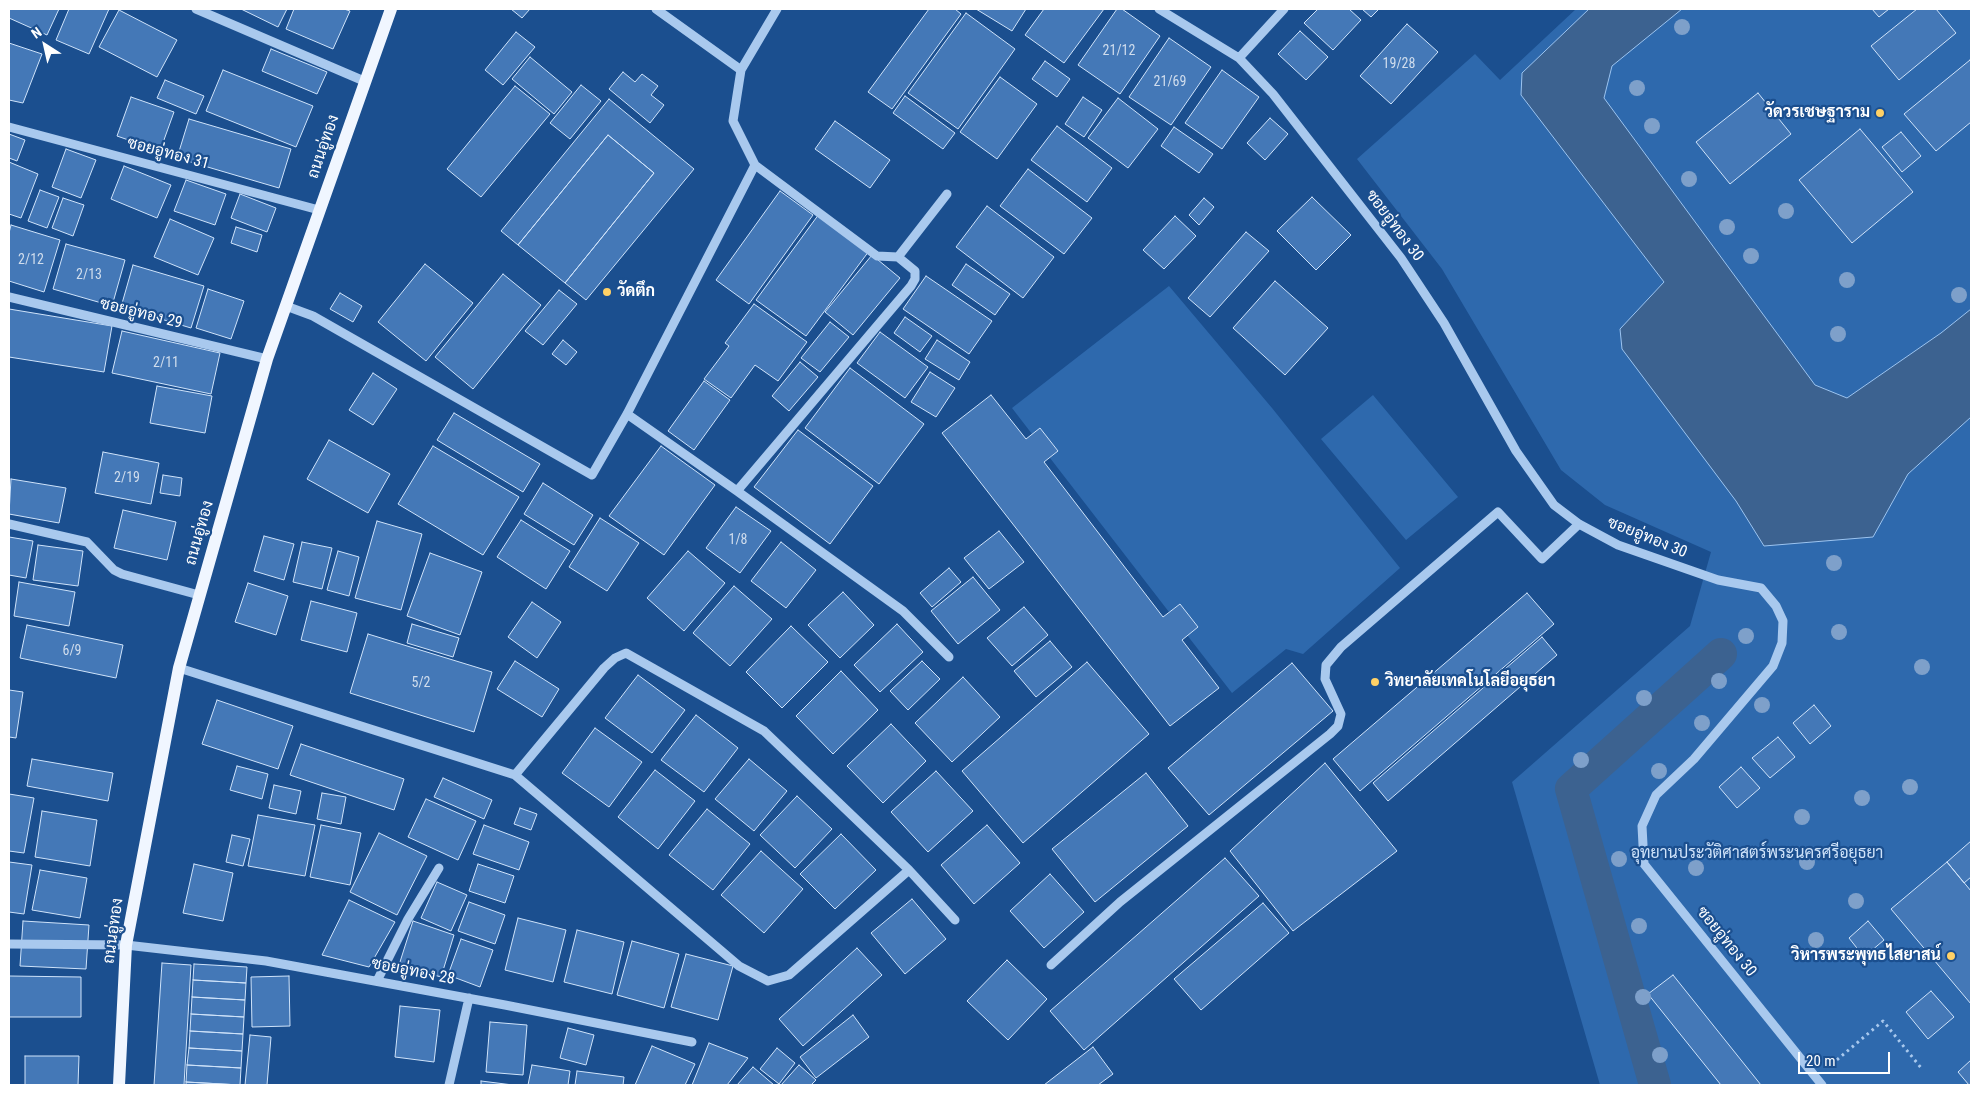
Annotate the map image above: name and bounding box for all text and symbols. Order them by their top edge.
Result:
north arrow [20,20,70,70]
text: N [28,24,44,42]
house number: 21/12 [1103,43,1135,59]
house number: 19/28 [1383,56,1415,72]
house number: 21/69 [1154,74,1186,90]
place label: วัดวรเชษฐาราม [1764,103,1870,123]
marker: วัดวรเชษฐาราม [1874,107,1886,119]
street label: ถนนอู่ทอง [304,113,344,181]
street label: ซอยอู่ทอง 31 [125,134,211,174]
street label: ซอยอู่ทอง 30 [1361,187,1427,265]
house number: 2/12 [18,252,44,268]
house number: 2/13 [76,267,102,283]
place label: วัดตึก [617,282,655,302]
marker: วัดตึก [601,286,613,298]
street label: ซอยอู่ทอง 29 [98,294,184,334]
house number: 2/11 [153,355,179,371]
house number: 2/19 [114,470,140,486]
street label: ถนนอู่ทอง [182,499,218,567]
street label: ซอยอู่ทอง 30 [1604,513,1690,563]
house number: 1/8 [728,532,748,548]
house number: 6/9 [62,643,82,659]
place label: วิทยาลัยเทคโนโลยีอยุธยา [1385,672,1555,692]
house number: 5/2 [411,675,431,691]
marker: วิทยาลัยเทคโนโลยีอยุธยา [1369,676,1381,688]
park label: อุทยานประวัติศาสตร์พระนครศรีอยุธยา [1631,844,1883,864]
street label: ถนนอู่ทอง [100,897,128,965]
street label: ซอยอู่ทอง 30 [1692,903,1760,981]
place label: วิหารพระพุทธไสยาสน์ [1791,946,1941,966]
marker: วิหารพระพุทธไสยาสน์ [1945,950,1957,962]
street label: ซอยอู่ทอง 28 [370,955,456,989]
scale bar [1800,1042,1892,1074]
text: 20 m [1806,1052,1836,1070]

